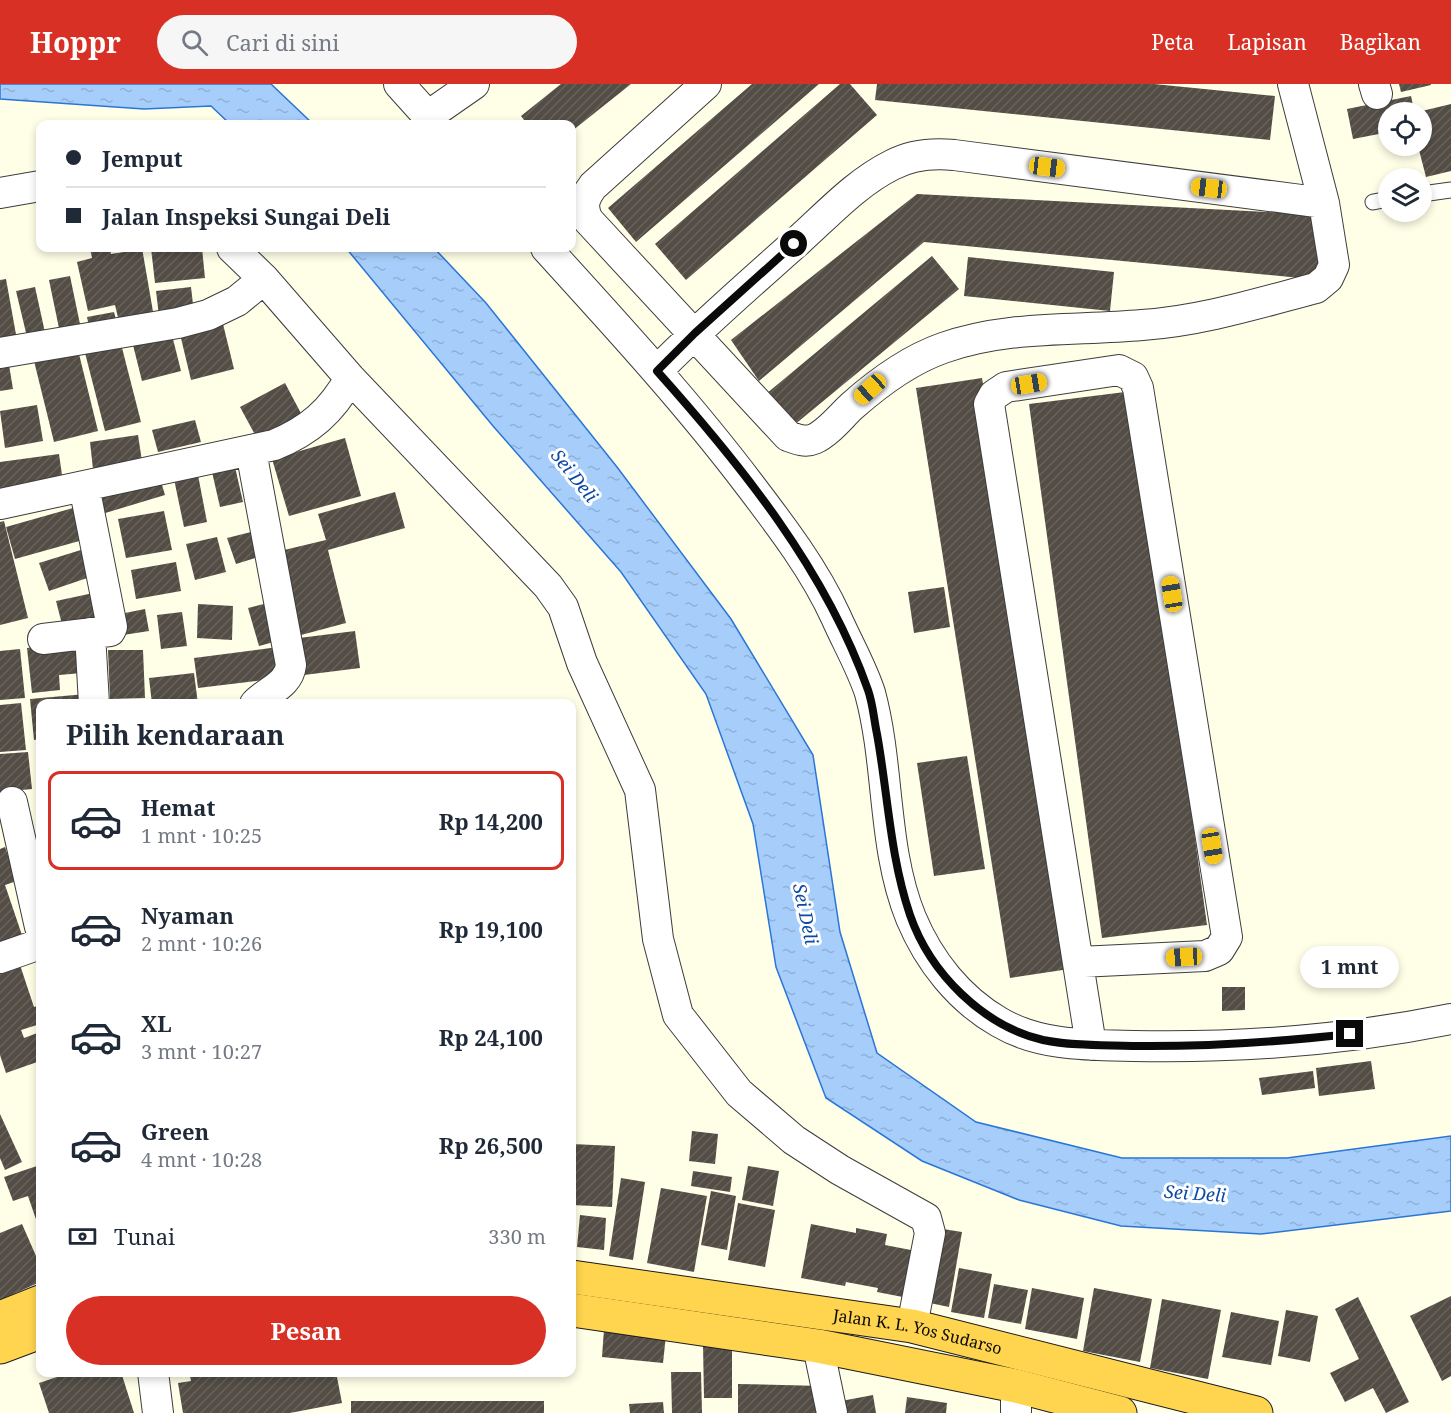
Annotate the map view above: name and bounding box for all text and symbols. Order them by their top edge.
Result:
search box [157,15,577,69]
text: Hoppr [30,23,121,61]
icon: search [178,26,211,59]
text: Cari di sini [226,27,339,57]
text: Peta [1151,28,1194,56]
text: Lapisan [1227,28,1307,56]
text: Bagikan [1340,28,1421,56]
map controls [1378,102,1432,222]
button: locate [1378,102,1432,156]
text: Jemput [102,143,183,173]
car [1028,156,1066,178]
button: layers [1378,168,1432,222]
car [1190,177,1228,199]
text: Jalan Inspeksi Sungai Deli [102,201,390,231]
route start [780,230,807,257]
car [851,370,889,408]
car [1010,372,1048,396]
water label: Sei Deli [546,444,604,507]
car [1160,575,1184,613]
text: Pilih kendaraan [66,716,285,753]
text: Hemat [141,792,215,822]
icon: car [69,794,123,848]
text: Rp 14,200 [439,806,543,836]
text: 1 mnt · 10:25 [141,822,262,849]
car [1200,827,1224,865]
water label: Sei Deli [788,881,824,947]
text: Nyaman [141,900,234,930]
icon: car [69,902,123,956]
text: Rp 19,100 [439,914,543,944]
text: 2 mnt · 10:26 [141,930,262,957]
car [1166,947,1202,967]
callout: 1 mnt [1300,947,1400,989]
text: 1 mnt [1321,953,1378,980]
text: XL [141,1008,172,1038]
icon: car [69,1010,123,1064]
route end [1336,1020,1363,1047]
text: Rp 24,100 [439,1022,543,1052]
text: 3 mnt · 10:27 [141,1038,262,1065]
text: Green [141,1116,209,1146]
icon: car [69,1118,123,1172]
text: Rp 26,500 [439,1130,543,1160]
text: 4 mnt · 10:28 [141,1146,262,1173]
water label: Sei Deli [1163,1179,1227,1207]
icon: cash [66,1220,99,1253]
text: Tunai [114,1221,175,1251]
text: 330 m [488,1223,546,1250]
button: Pesan [66,1296,546,1365]
street label: Jalan K. L. Yos Sudarso [831,1304,1004,1359]

